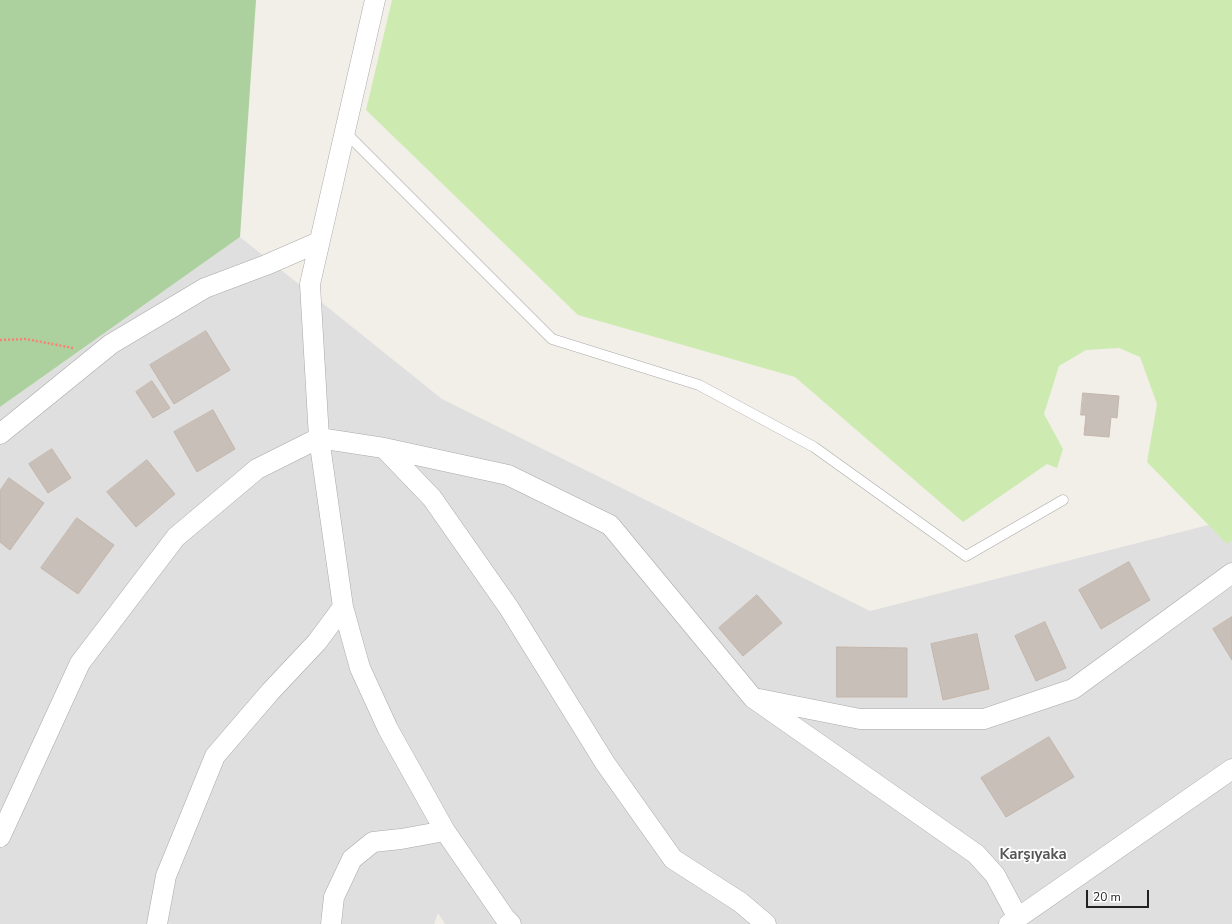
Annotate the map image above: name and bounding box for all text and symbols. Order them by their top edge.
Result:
district label: Karşıyaka [999,846,1067,864]
scale bar [1088,882,1151,908]
text: 20 m [1093,889,1121,905]

